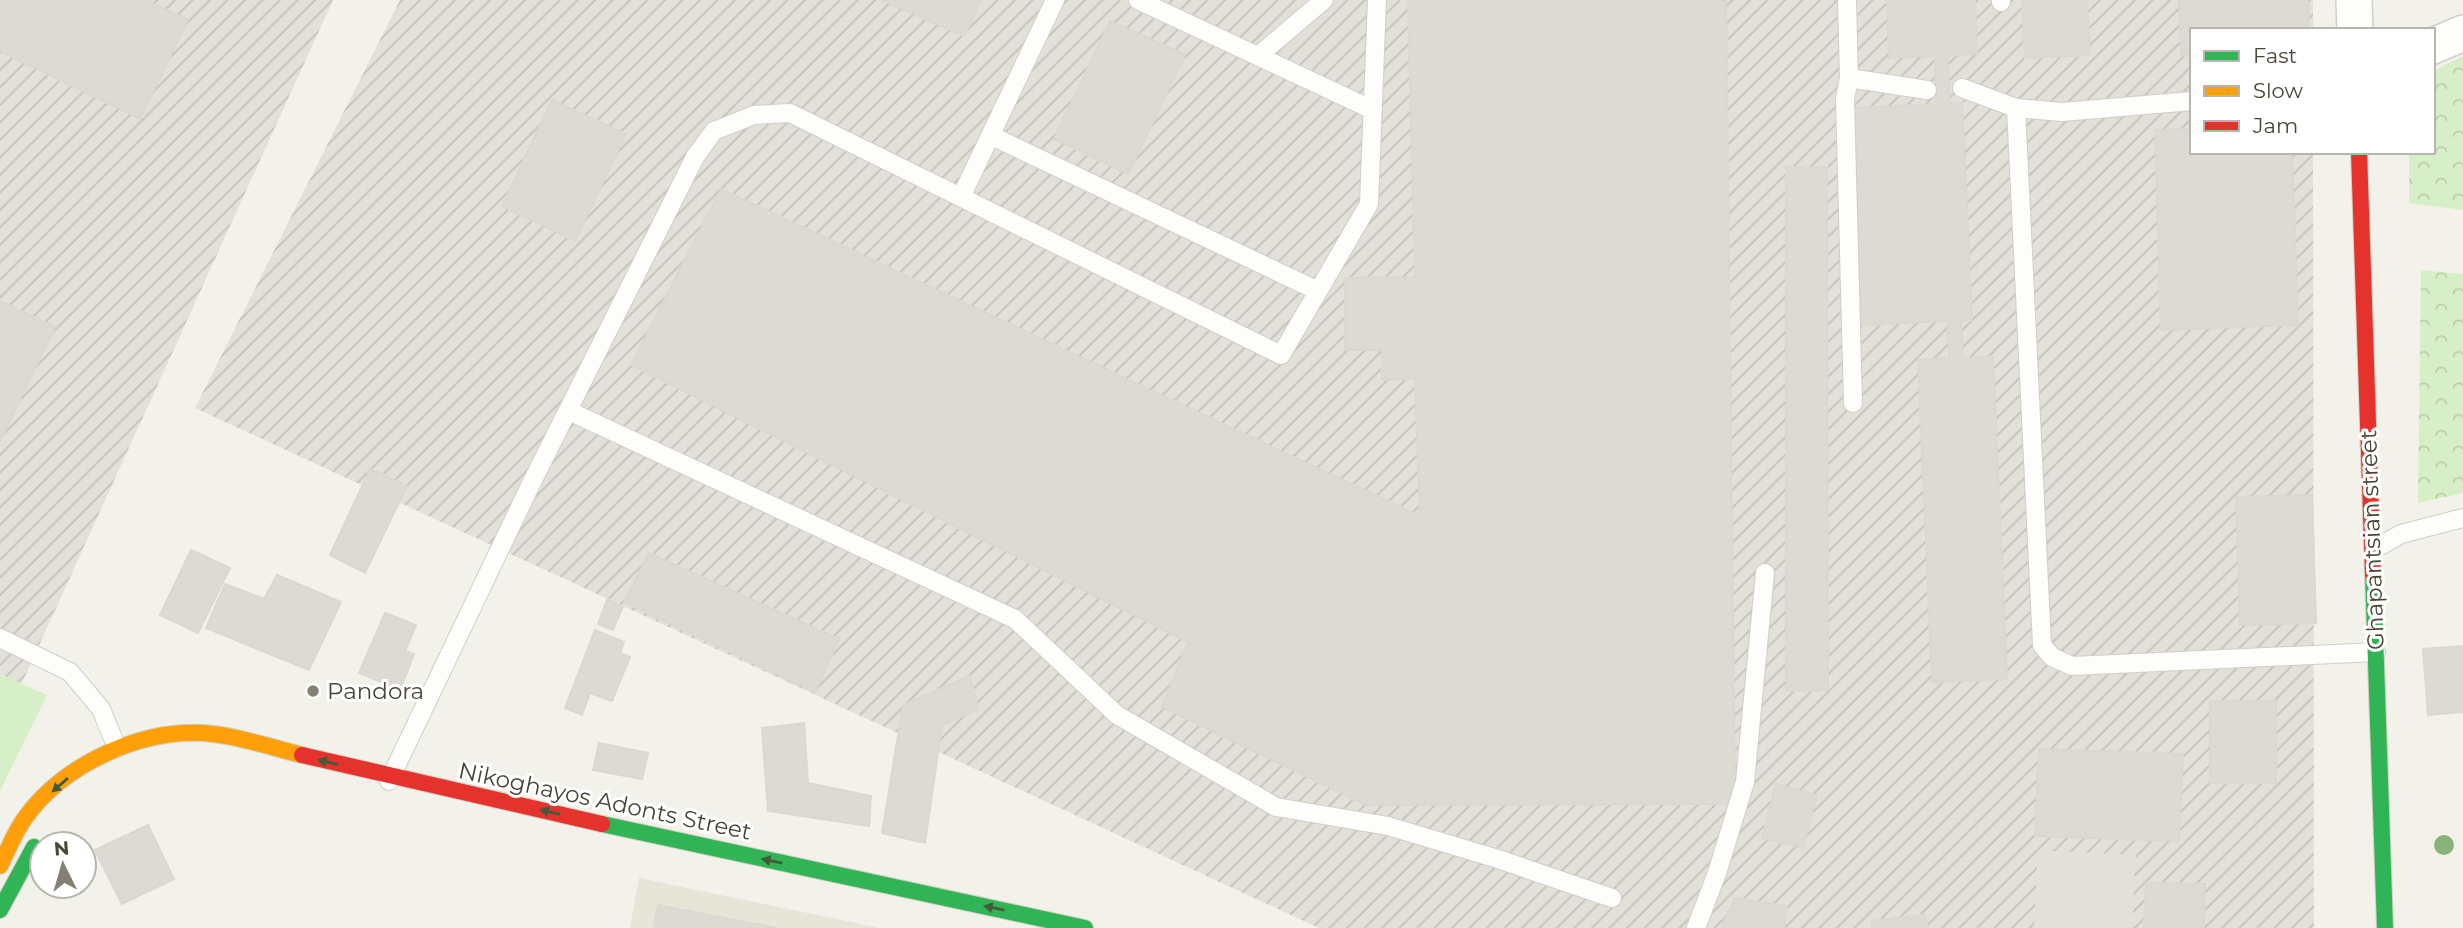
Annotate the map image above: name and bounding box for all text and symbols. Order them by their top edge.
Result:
legend [2190,28,2435,154]
text: Fast [2253,43,2297,68]
text: Slow [2253,78,2303,103]
text: Jam [2252,113,2298,138]
street label: Ghapantsian street [2354,430,2390,650]
place label: Pandora [327,677,424,705]
marker: Pandora [305,683,321,699]
one-way arrow [317,756,339,767]
street label: Nikoghayos Adonts Street [456,756,754,846]
one-way arrow [51,777,69,793]
one-way arrow [539,806,561,817]
north arrow [28,830,98,900]
text: N [53,836,70,861]
one-way arrow [761,855,783,866]
one-way arrow [983,903,1005,914]

